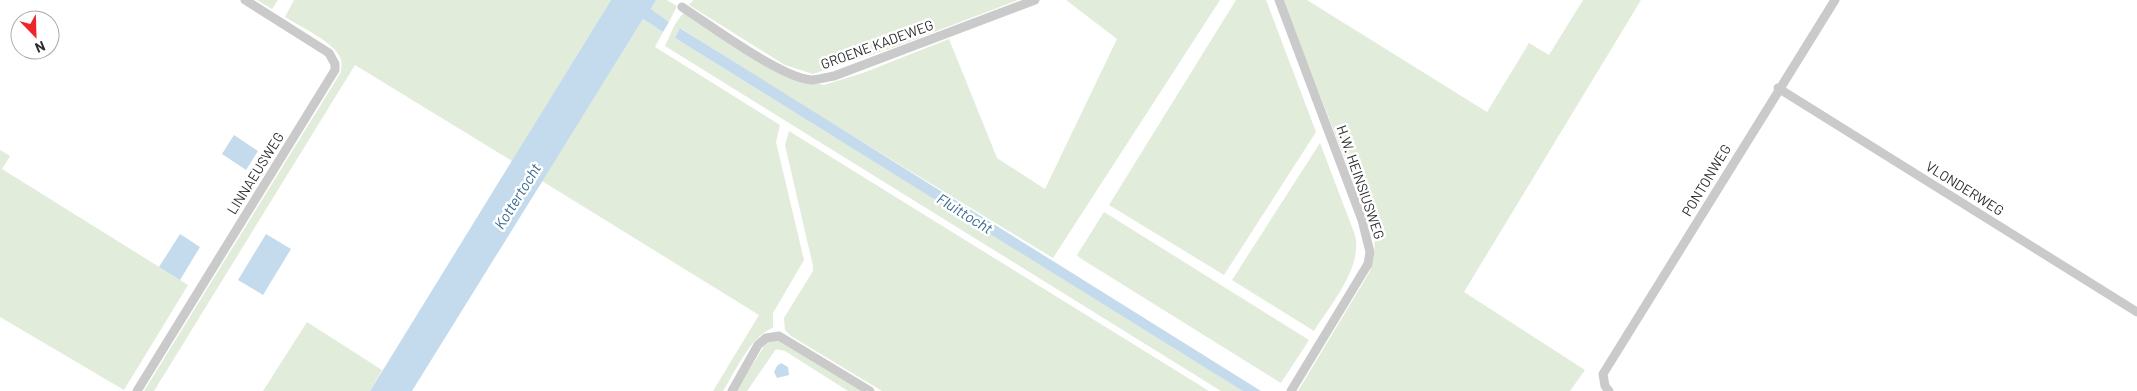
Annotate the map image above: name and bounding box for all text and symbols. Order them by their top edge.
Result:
north arrow [10,10,60,60]
street label: GROENE KADEWEG [818,16,936,72]
text: N [33,38,48,57]
street label: H.W. HEINSIUSWEG [1333,123,1389,241]
street label: LINNAEUSWEG [223,129,287,217]
street label: PONTONWEG [1678,141,1734,219]
street label: VLONDERWEG [1923,157,2007,219]
water label: Kottertocht [490,159,545,232]
water label: Fluittocht [934,189,997,237]

